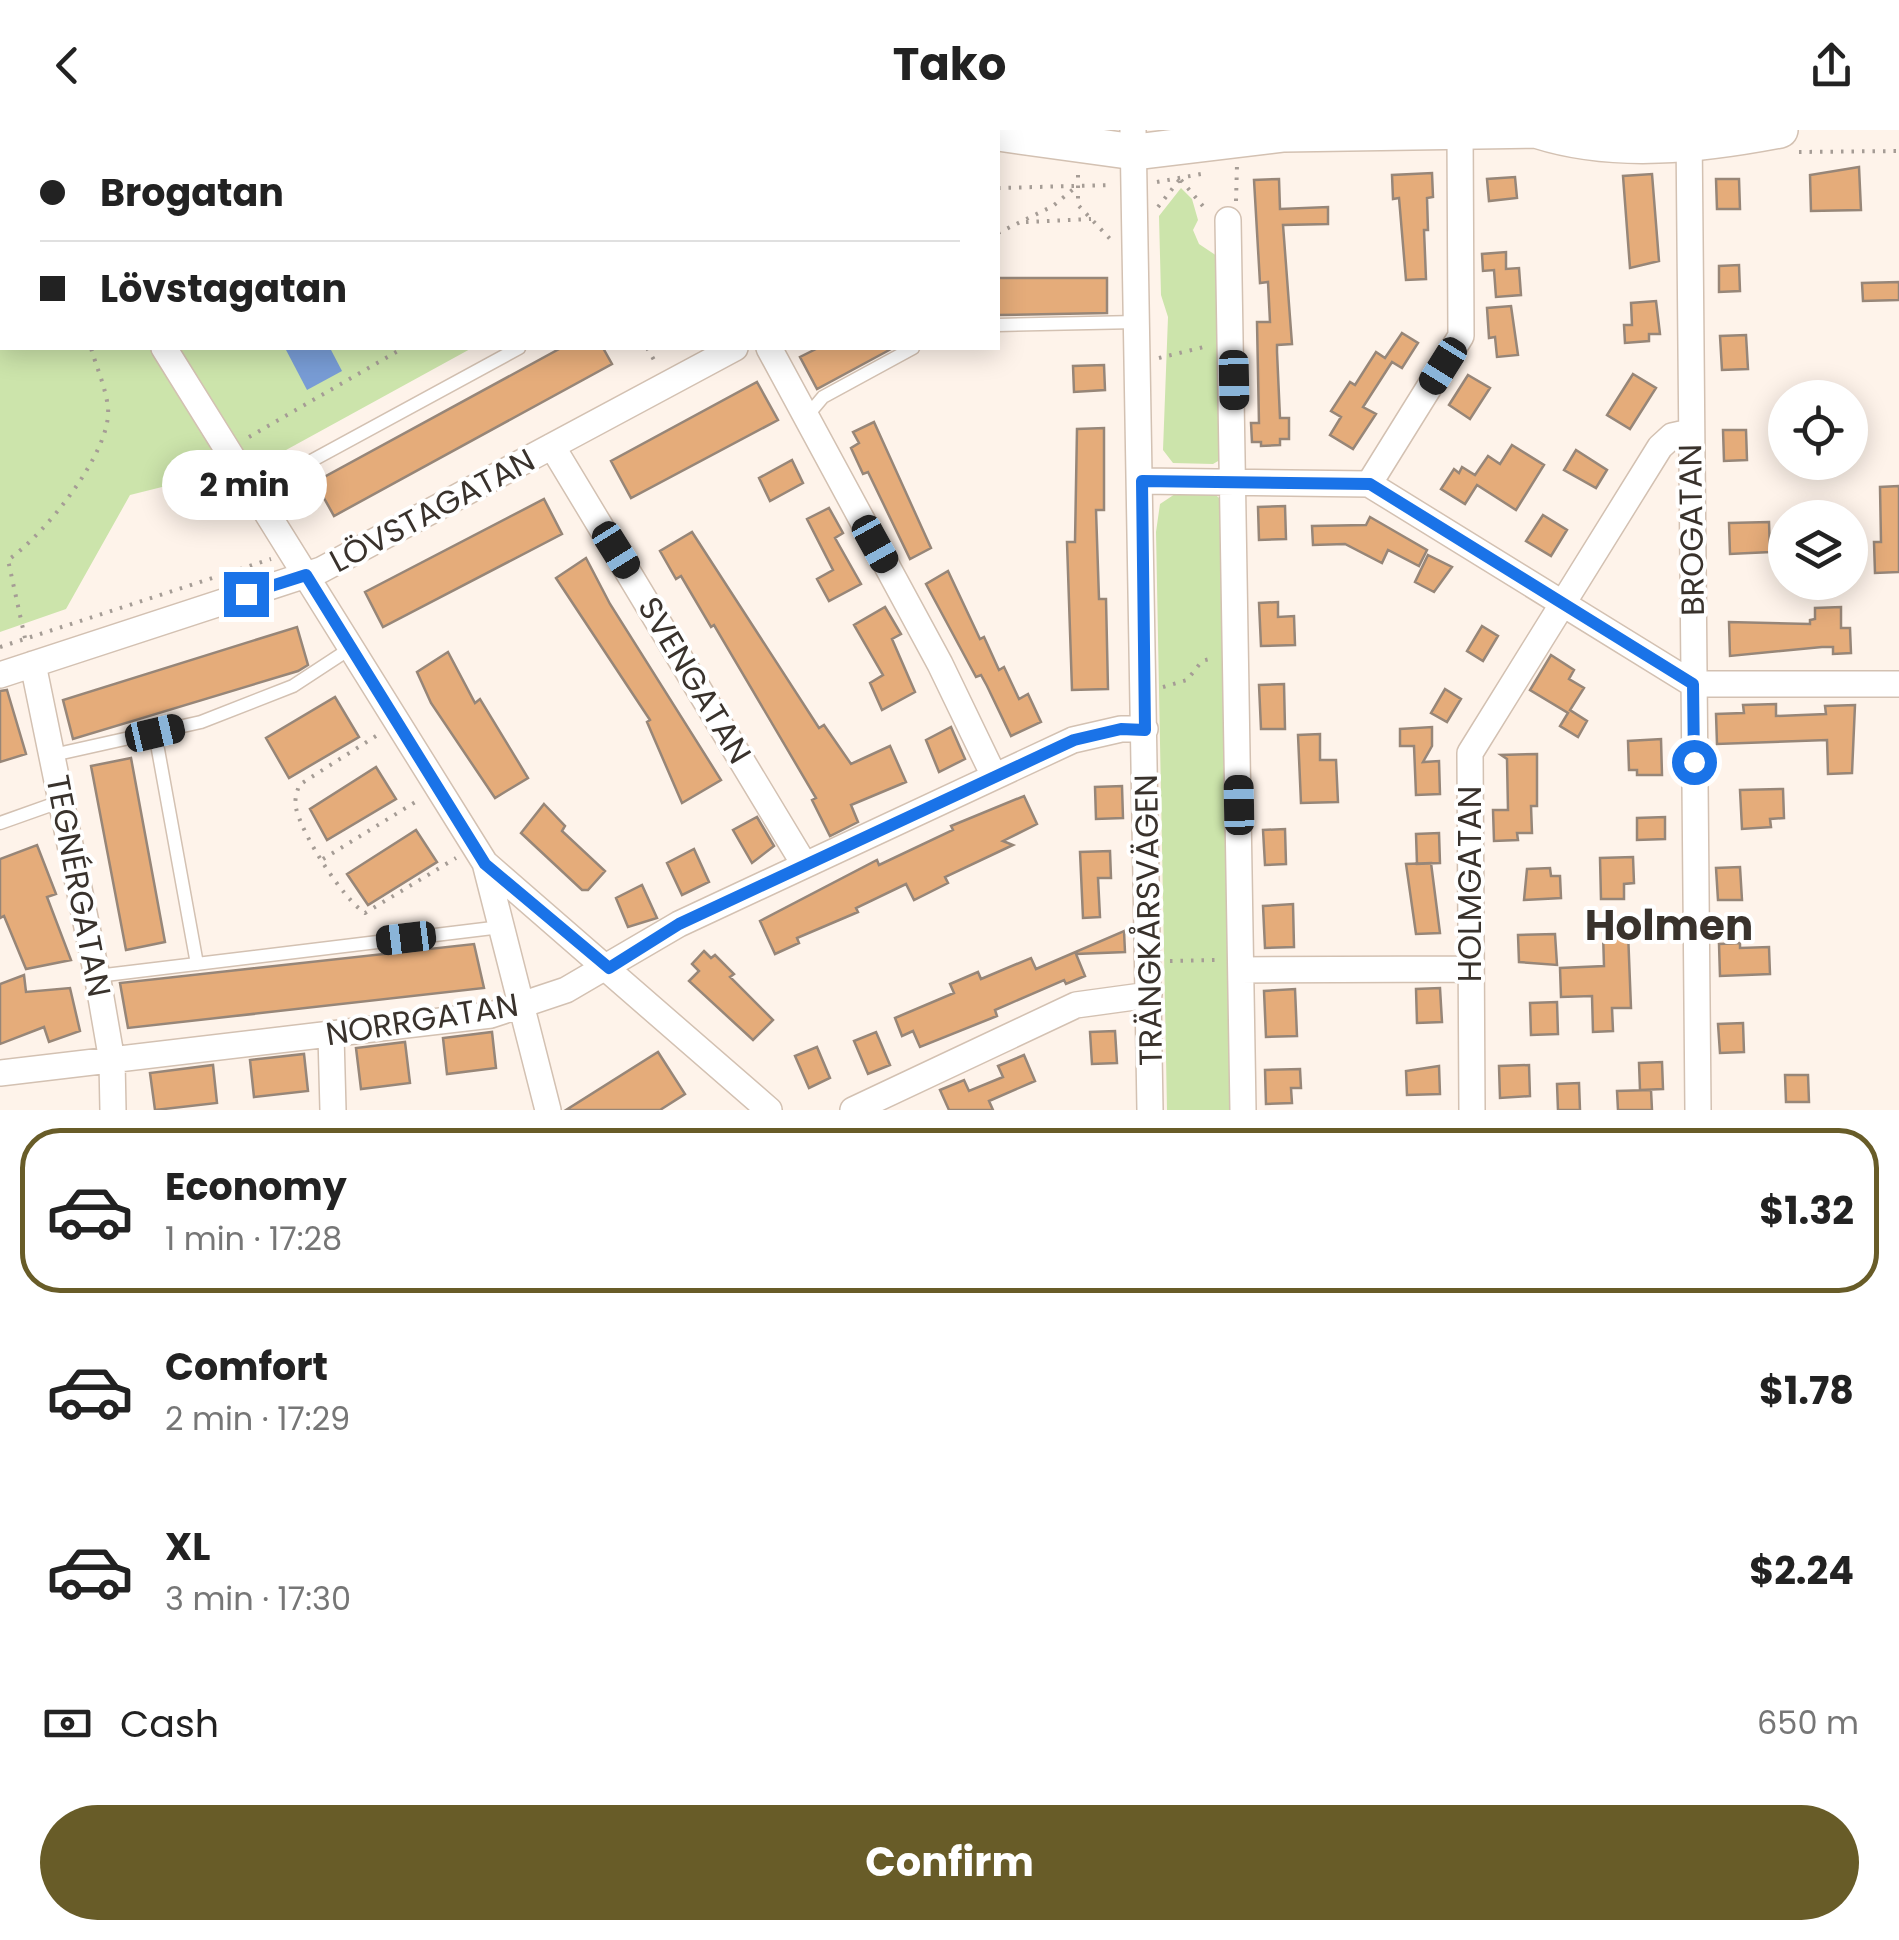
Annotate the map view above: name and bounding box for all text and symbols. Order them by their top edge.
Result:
text: Tako [893,33,1006,96]
icon: back [40,38,95,93]
icon: share [1804,38,1859,93]
text: Brogatan [100,166,284,219]
text: Lövstagatan [100,262,347,315]
car [1414,333,1472,399]
car [1218,350,1250,410]
map controls [1768,380,1868,600]
button: locate [1768,380,1868,480]
street label: LÖVSTAGATAN [322,437,542,583]
street label: BROGATAN [1667,444,1715,616]
callout: 2 min [164,449,328,519]
text: 2 min [200,462,289,507]
button: layers [1768,500,1868,600]
car [847,510,903,578]
car [587,517,645,583]
route end [224,572,269,617]
street label: SVENGATAN [628,588,762,772]
car [122,712,188,754]
route start [1672,740,1717,785]
street label: TEGNÉRGATAN [35,771,123,1001]
street label: TRÄNGKÅRSVÄGEN [1123,774,1173,1066]
car [1223,775,1255,835]
street label: HOLMGATAN [1447,786,1492,982]
district label: Holmen [1585,896,1753,955]
car [374,919,438,957]
street label: NORRGATAN [322,982,522,1056]
text: Economy [165,1160,347,1213]
icon: car [45,1166,135,1256]
text: $1.32 [1759,1184,1854,1237]
text: 1 min · 17:28 [165,1216,342,1261]
text: Comfort [165,1340,328,1393]
icon: car [45,1346,135,1436]
text: $1.78 [1759,1364,1854,1417]
text: 2 min · 17:29 [165,1396,350,1441]
text: XL [165,1520,210,1573]
icon: car [45,1526,135,1616]
text: $2.24 [1749,1544,1854,1597]
text: 3 min · 17:30 [165,1576,351,1621]
icon: cash [40,1696,95,1751]
text: Cash [120,1697,219,1750]
text: 650 m [1757,1700,1859,1745]
button: Confirm [40,1805,1859,1920]

